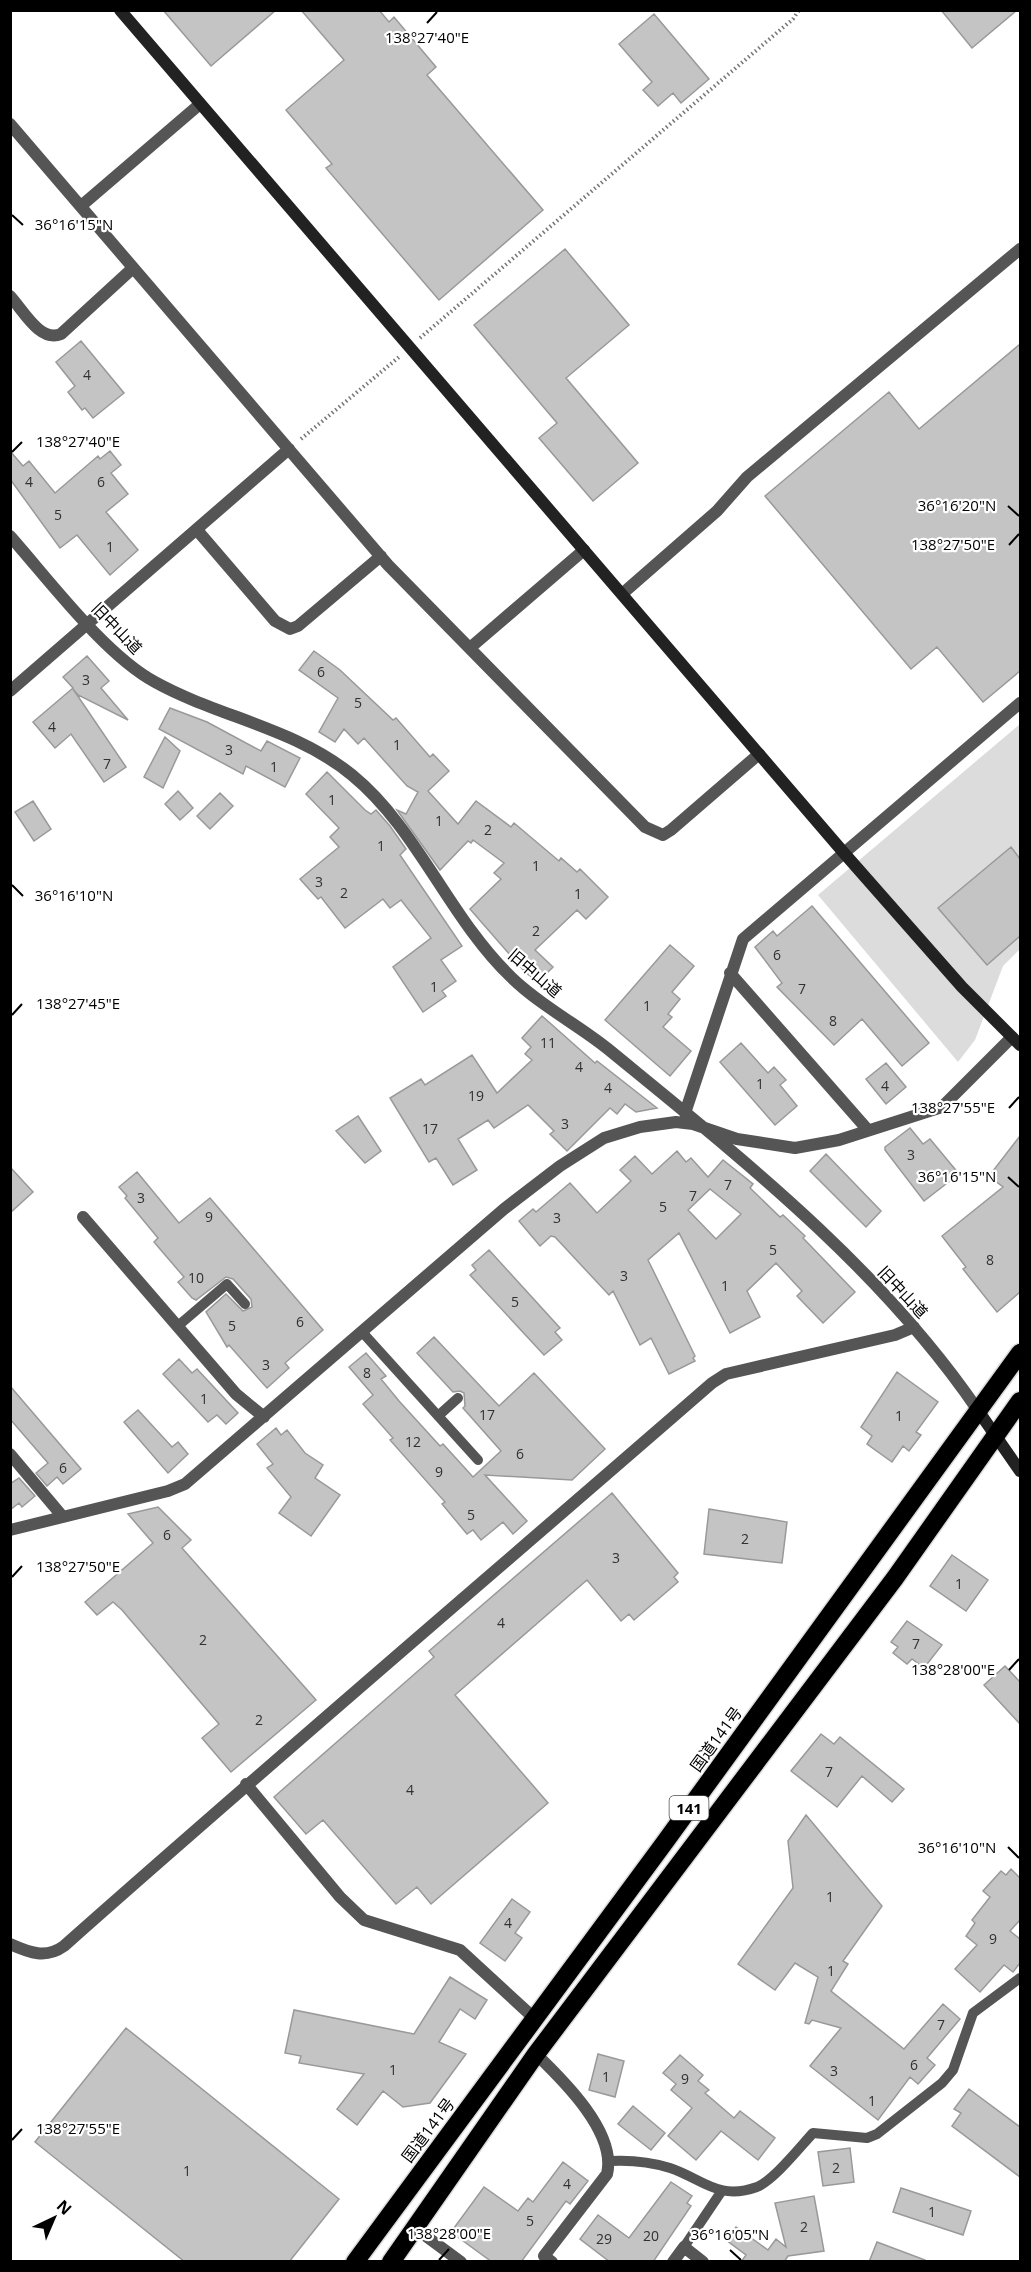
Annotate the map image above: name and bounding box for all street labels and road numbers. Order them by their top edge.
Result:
street label: 旧中山道 [87,597,147,659]
street label: 旧中山道 [504,944,566,1002]
street label: 旧中山道 [873,1261,933,1323]
street label: 国道141号 [685,1702,747,1776]
road number: 141 [670,1796,708,1820]
street label: 国道141号 [397,2093,459,2167]

